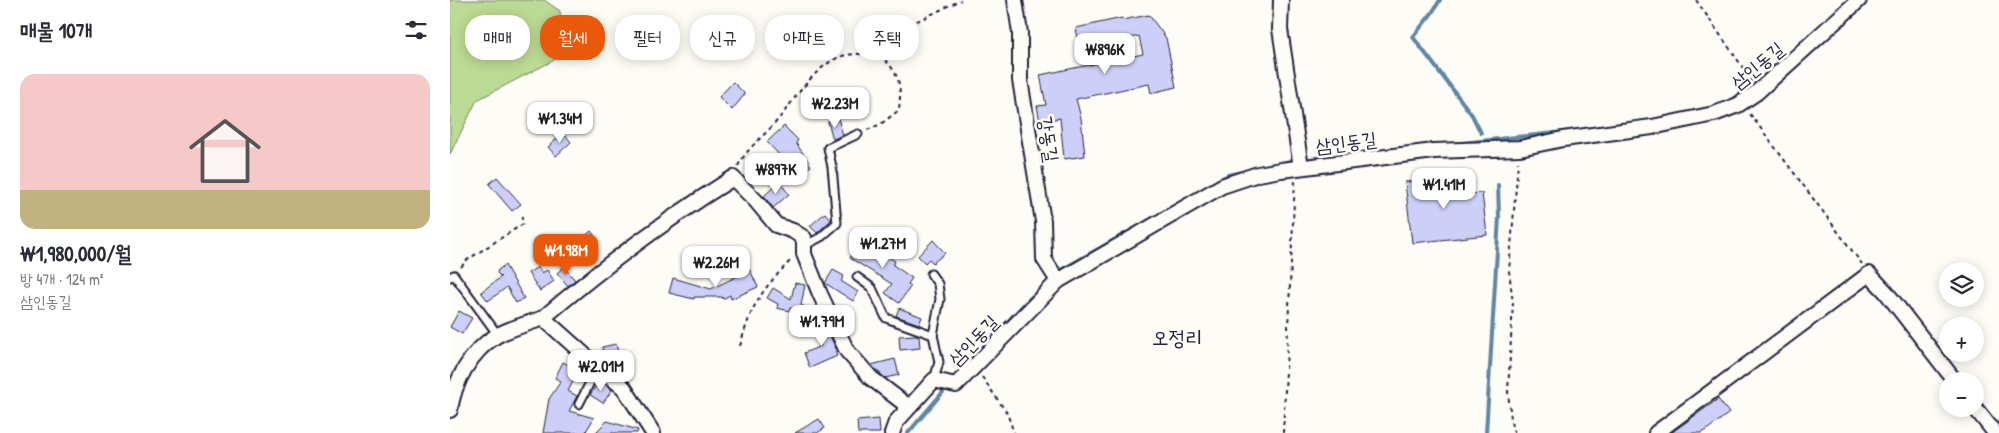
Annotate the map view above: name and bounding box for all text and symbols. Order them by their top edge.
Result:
chip: 매매 [465,15,530,60]
chip: 월세 [540,15,605,60]
chip: 필터 [615,15,680,60]
chip: 신규 [690,15,755,60]
chip: 아파트 [765,15,844,60]
chip: 주택 [854,15,919,60]
text: 매물 10개 [20,16,93,45]
icon: filters [402,16,430,44]
pin: ₩896K [1070,32,1140,75]
street label: 삼인동길 [1725,36,1789,94]
text: ₩896K [1085,38,1125,60]
pin: ₩2.23M [794,86,876,129]
text: ₩2.23M [812,92,859,114]
pin: ₩1.34M [519,102,601,144]
icon: home [180,106,270,196]
text: ₩1.34M [538,107,582,129]
street label: 강동길 [1033,114,1065,164]
street label: 삼인동길 [1314,125,1378,159]
pin: ₩897K [741,152,811,195]
text: ₩897K [756,158,797,180]
pin: ₩1.41M [1403,168,1485,210]
text: ₩1.41M [1423,173,1465,195]
pin: ₩1.27M [842,226,924,269]
text: ₩1.27M [860,232,906,254]
pin: ₩1.98M [525,234,607,276]
text: ₩1,980,000/월 [20,239,132,268]
text: ₩1.98M [544,239,588,261]
pin: ₩2.26M [675,246,757,288]
text: ₩2.26M [693,251,739,273]
map controls [1939,262,1984,417]
button: layers [1939,262,1984,307]
text: 방 4개 · 124 m² [20,268,104,290]
text: 삼인동길 [20,290,72,312]
pin: ₩1.79M [781,304,863,347]
street label: 삼인동길 [942,309,1004,371]
text: ₩1.79M [800,310,844,332]
button: + [1939,317,1984,362]
district label: 오정리 [1152,323,1202,352]
pin: ₩2.01M [560,350,642,392]
text: ₩2.01M [578,355,624,377]
button: − [1939,372,1984,417]

